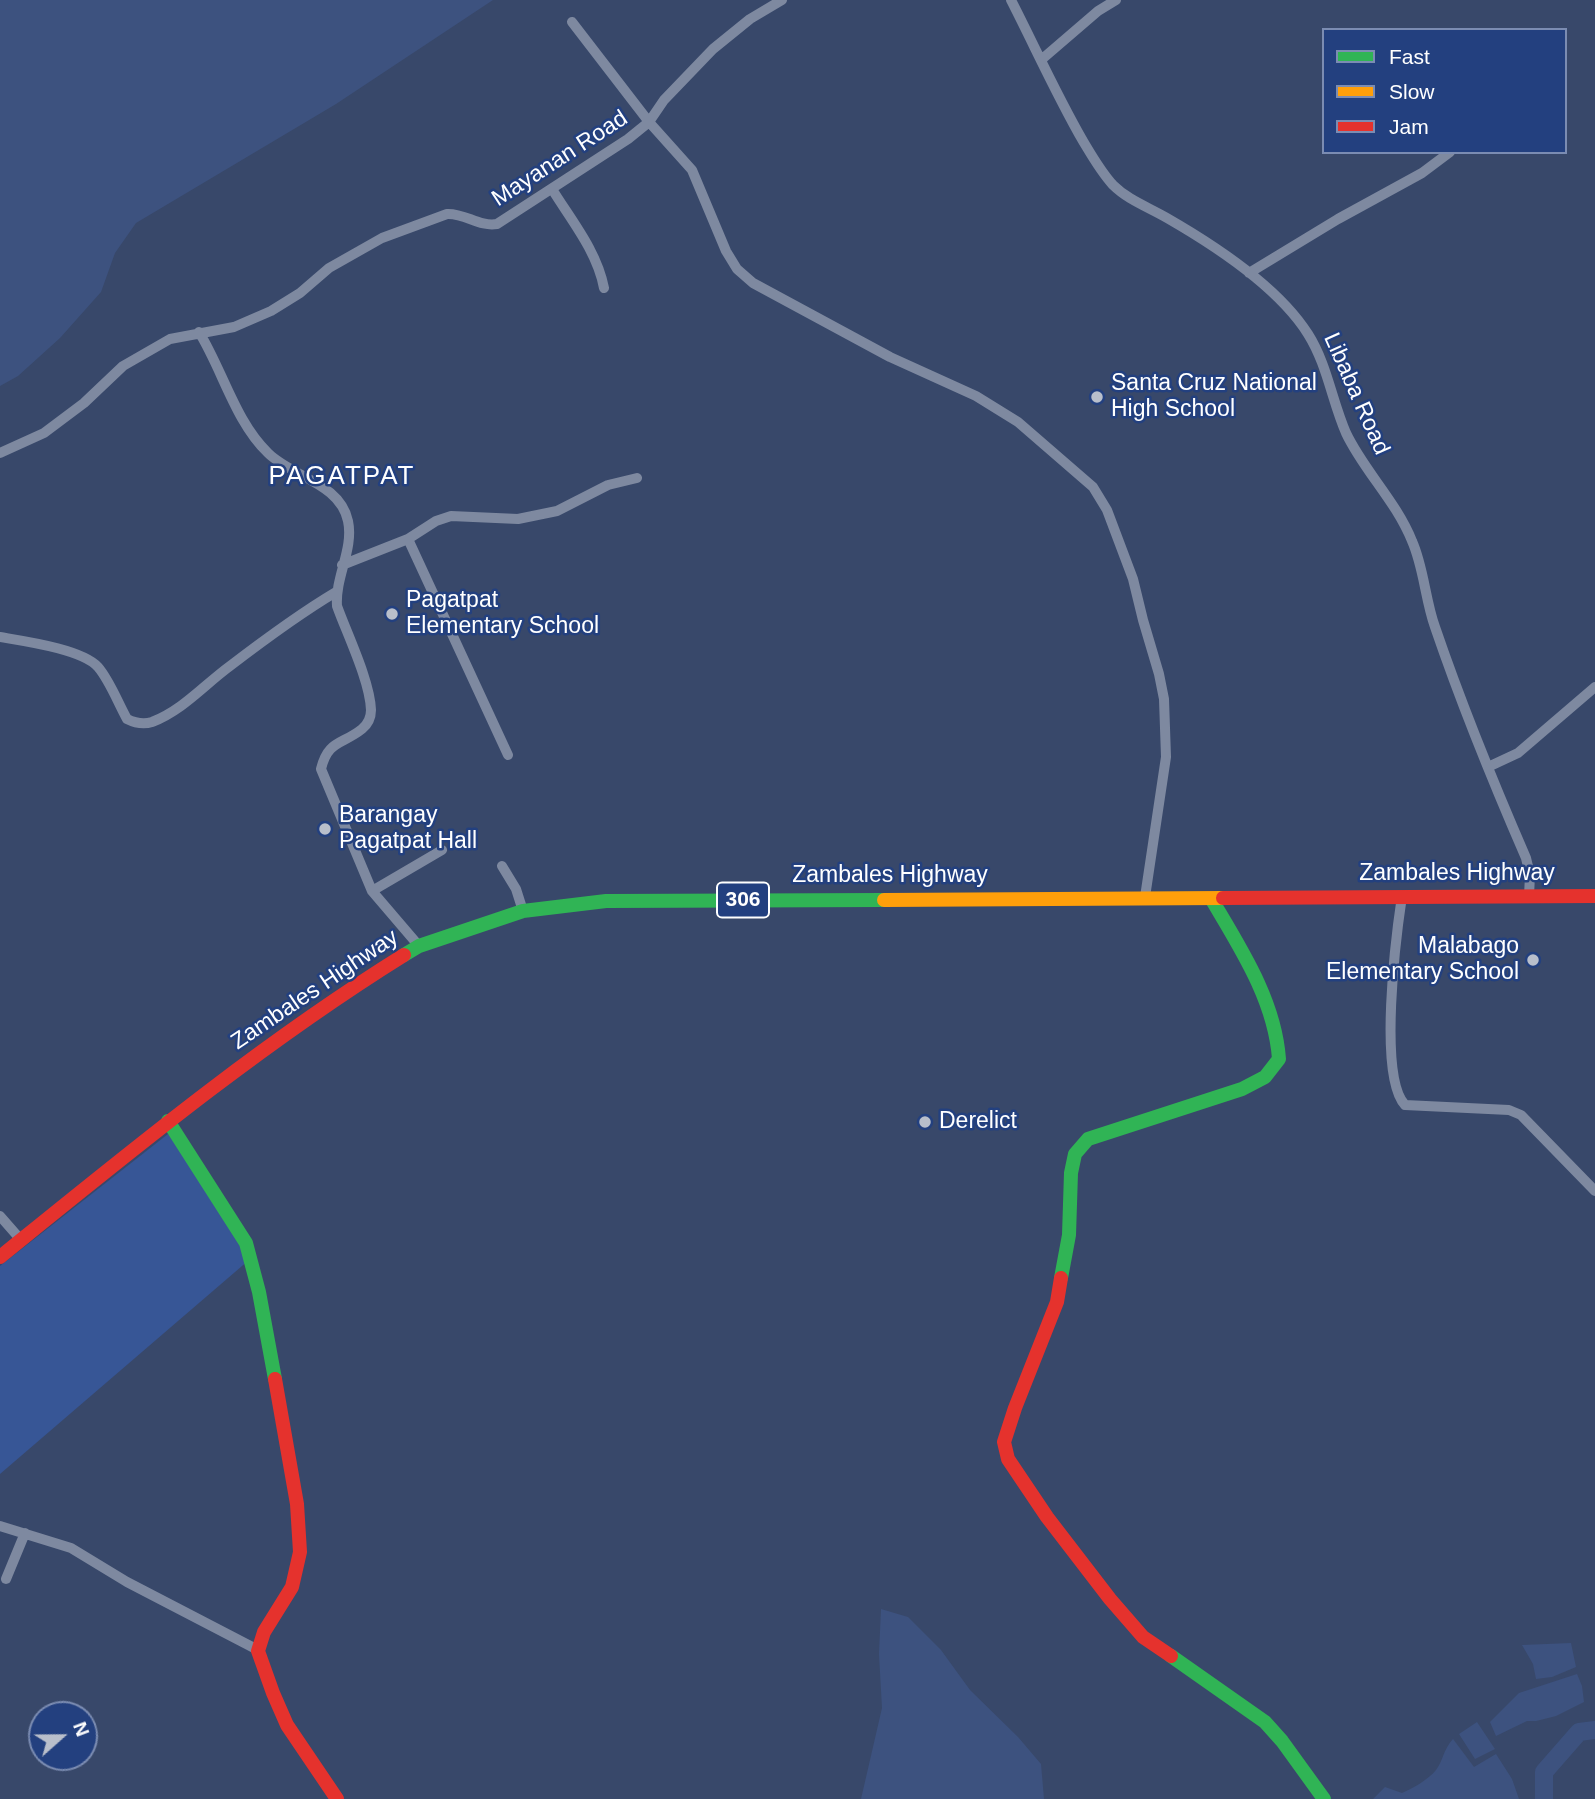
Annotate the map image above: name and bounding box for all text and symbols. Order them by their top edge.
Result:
legend [1322,28,1567,154]
text: Fast [1389,45,1430,68]
text: Slow [1389,80,1435,103]
street label: Mayanan Road [487,105,633,213]
text: Jam [1389,115,1429,138]
street label: Libaba Road [1317,329,1395,459]
place label: Santa Cruz National High School [1111,370,1317,424]
marker: Santa Cruz National High School [1089,389,1105,405]
district label: PAGATPAT [270,461,414,493]
place label: Pagatpat Elementary School [406,587,599,641]
marker: Pagatpat Elementary School [384,606,400,622]
place label: Barangay Pagatpat Hall [339,802,477,856]
marker: Barangay Pagatpat Hall [317,821,333,837]
street label: Zambales Highway [1359,860,1555,888]
street label: Zambales Highway [792,862,988,890]
road number: 306 [717,883,769,918]
street label: Zambales Highway [226,924,404,1056]
place label: Malabago Elementary School [1326,933,1519,987]
marker: Malabago Elementary School [1525,952,1541,968]
place label: Derelict [939,1108,1017,1136]
marker: Derelict [917,1114,933,1130]
north arrow [28,1701,98,1771]
text: N [69,1719,93,1739]

